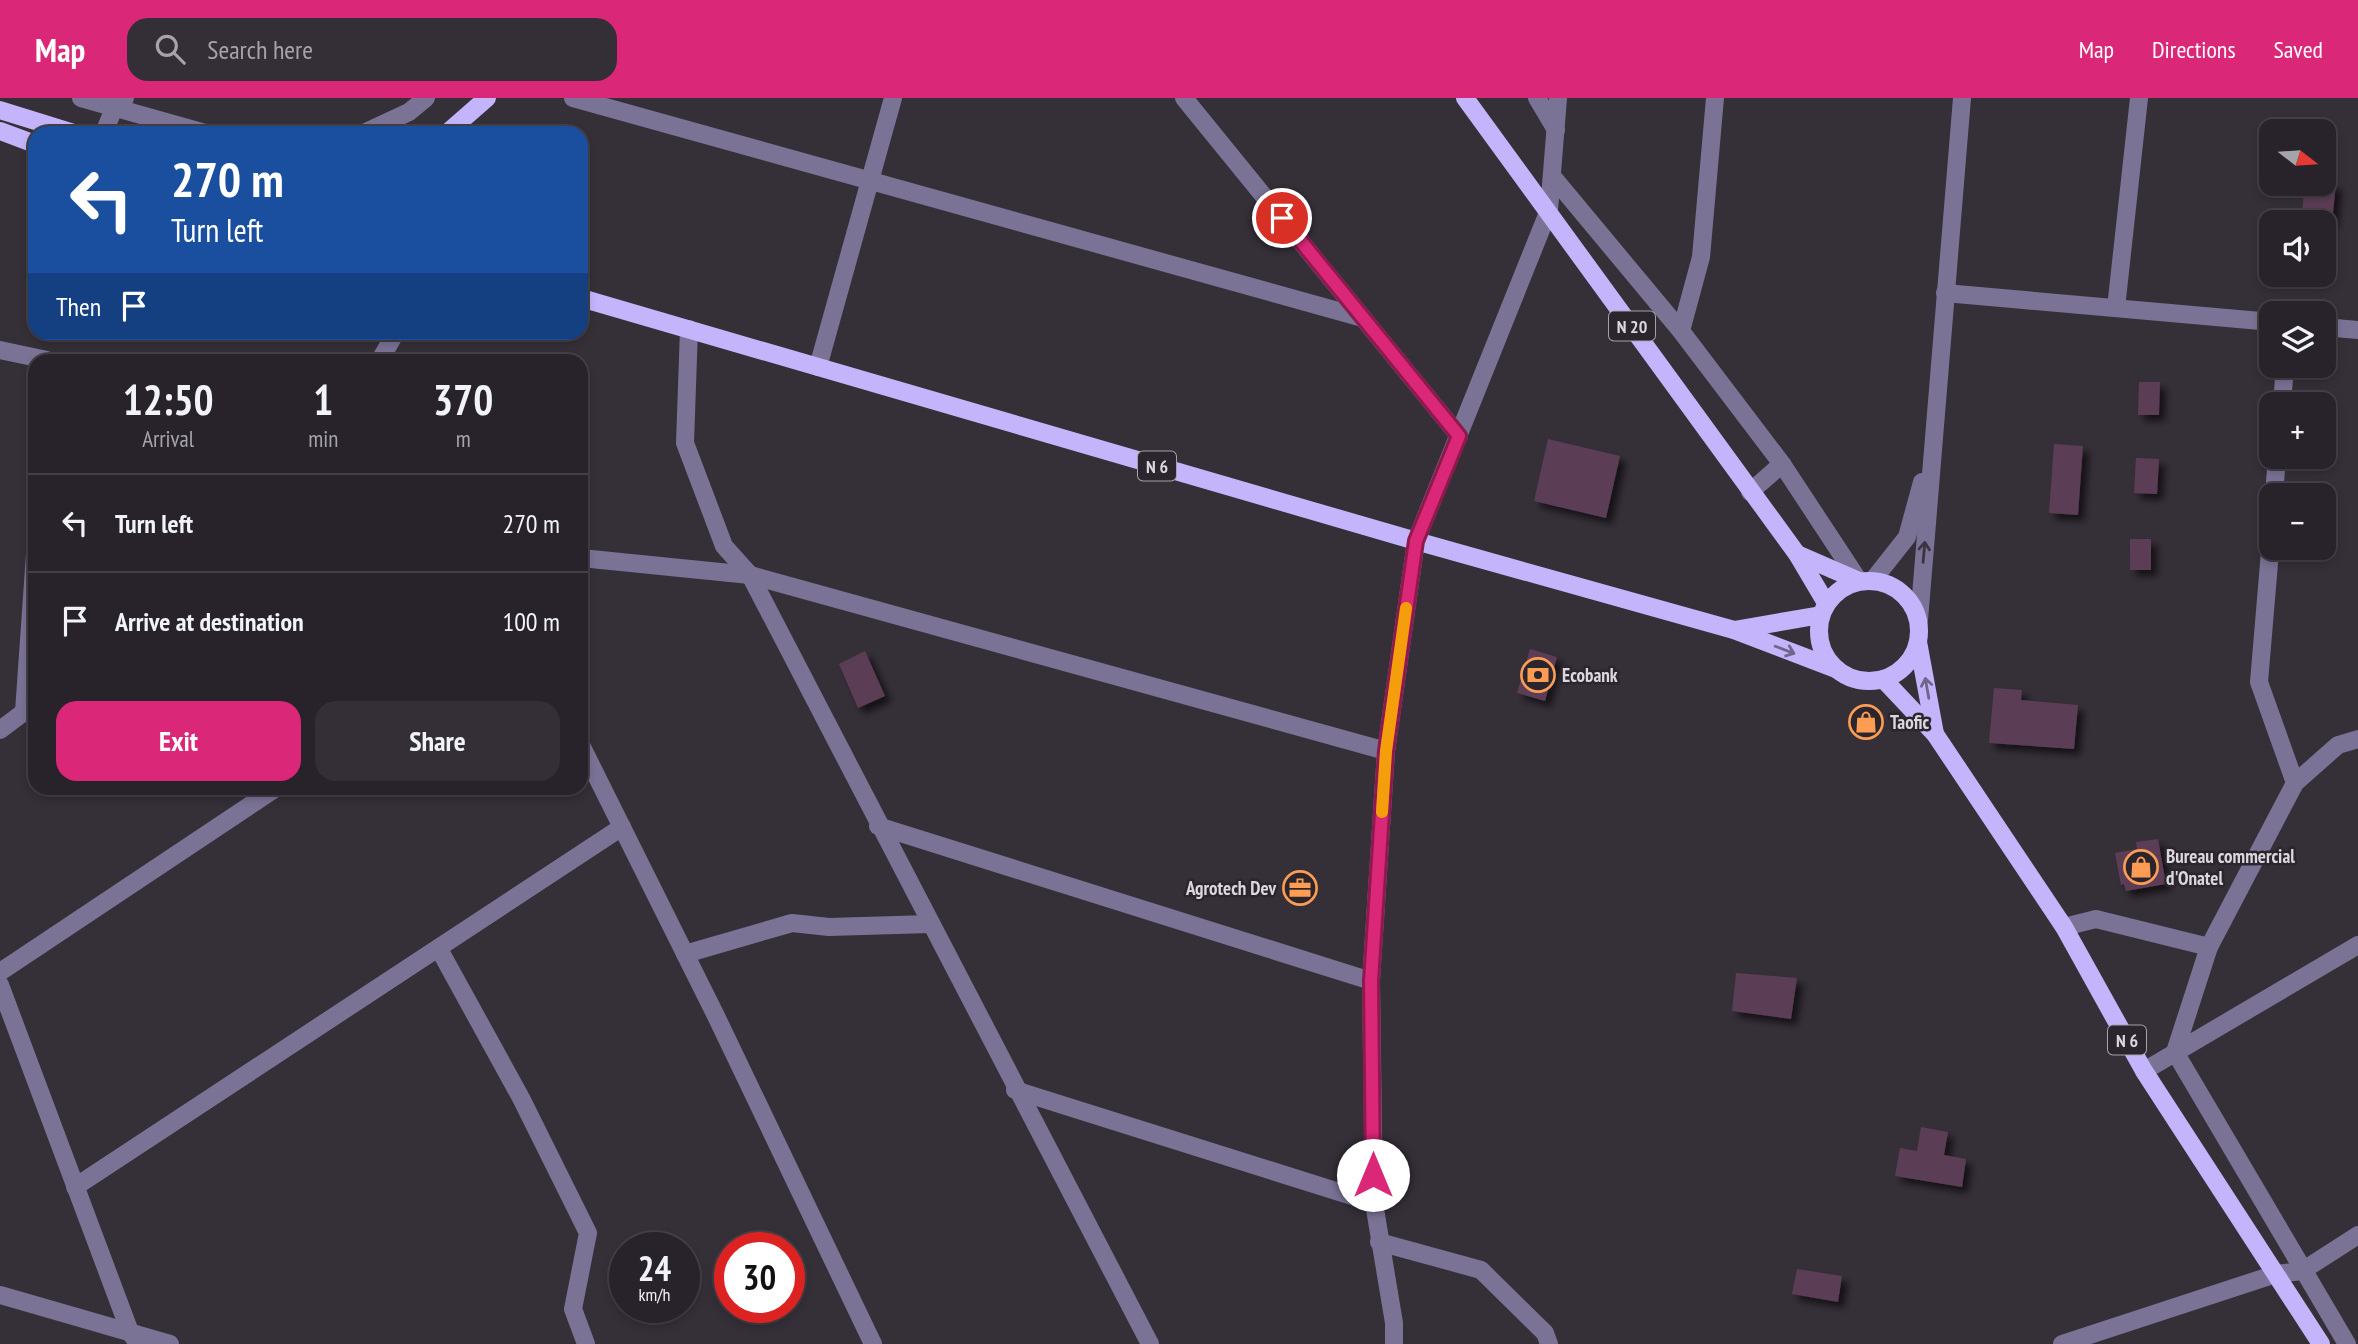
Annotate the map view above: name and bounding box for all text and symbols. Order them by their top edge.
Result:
search box [127,18,617,81]
text: Map [35,28,85,71]
icon: search [151,30,189,68]
text: Search here [207,33,313,66]
text: Map [2079,34,2114,65]
text: Directions [2152,34,2236,65]
text: Saved [2274,34,2323,65]
north arrow [2259,119,2336,196]
map controls [2259,119,2336,560]
text: 270 m [171,147,284,211]
icon: left [56,154,147,245]
pin [1252,188,1312,248]
icon: arrive [1263,199,1301,237]
text: Turn left [171,209,263,251]
button: sound [2259,210,2336,287]
icon: arrive [115,287,153,325]
text: Then [56,290,101,323]
button: layers [2259,301,2336,378]
road number: N 20 [1609,311,1655,340]
text: 12:50 [123,372,214,427]
text: 1 [313,372,333,427]
text: 370 [433,372,493,427]
button: + [2259,392,2336,469]
text: Arrival [142,424,194,453]
text: min [308,424,338,453]
text: m [456,424,471,453]
road number: N 6 [1138,452,1176,480]
button: − [2259,483,2336,560]
icon: left [56,504,94,542]
text: Turn left [115,507,193,540]
text: 270 m [502,507,560,540]
one-way arrow [1918,541,1931,564]
icon: arrive [56,602,94,640]
text: Arrive at destination [115,605,304,638]
text: 100 m [502,605,560,638]
one-way arrow [1773,644,1795,657]
bank icon: Ecobank [1519,656,1557,694]
place label: Ecobank [1562,663,1618,687]
one-way arrow [1920,677,1933,700]
button: Exit [56,701,301,781]
button: Share [315,701,560,781]
shop icon: Taofic [1847,703,1885,741]
place label: Taofic [1890,710,1929,734]
place label: Bureau commercial d'Onatel [2166,844,2295,890]
shop icon: Bureau commercial d'Onatel [2122,848,2160,886]
office icon: Agrotech Dev [1281,869,1319,907]
place label: Agrotech Dev [1185,876,1276,900]
road number: N 6 [2108,1026,2146,1055]
position arrow [1336,1138,1410,1212]
speed limit sign: 30 [714,1232,805,1323]
text: 24 [638,1245,671,1291]
text: km/h [639,1283,670,1306]

